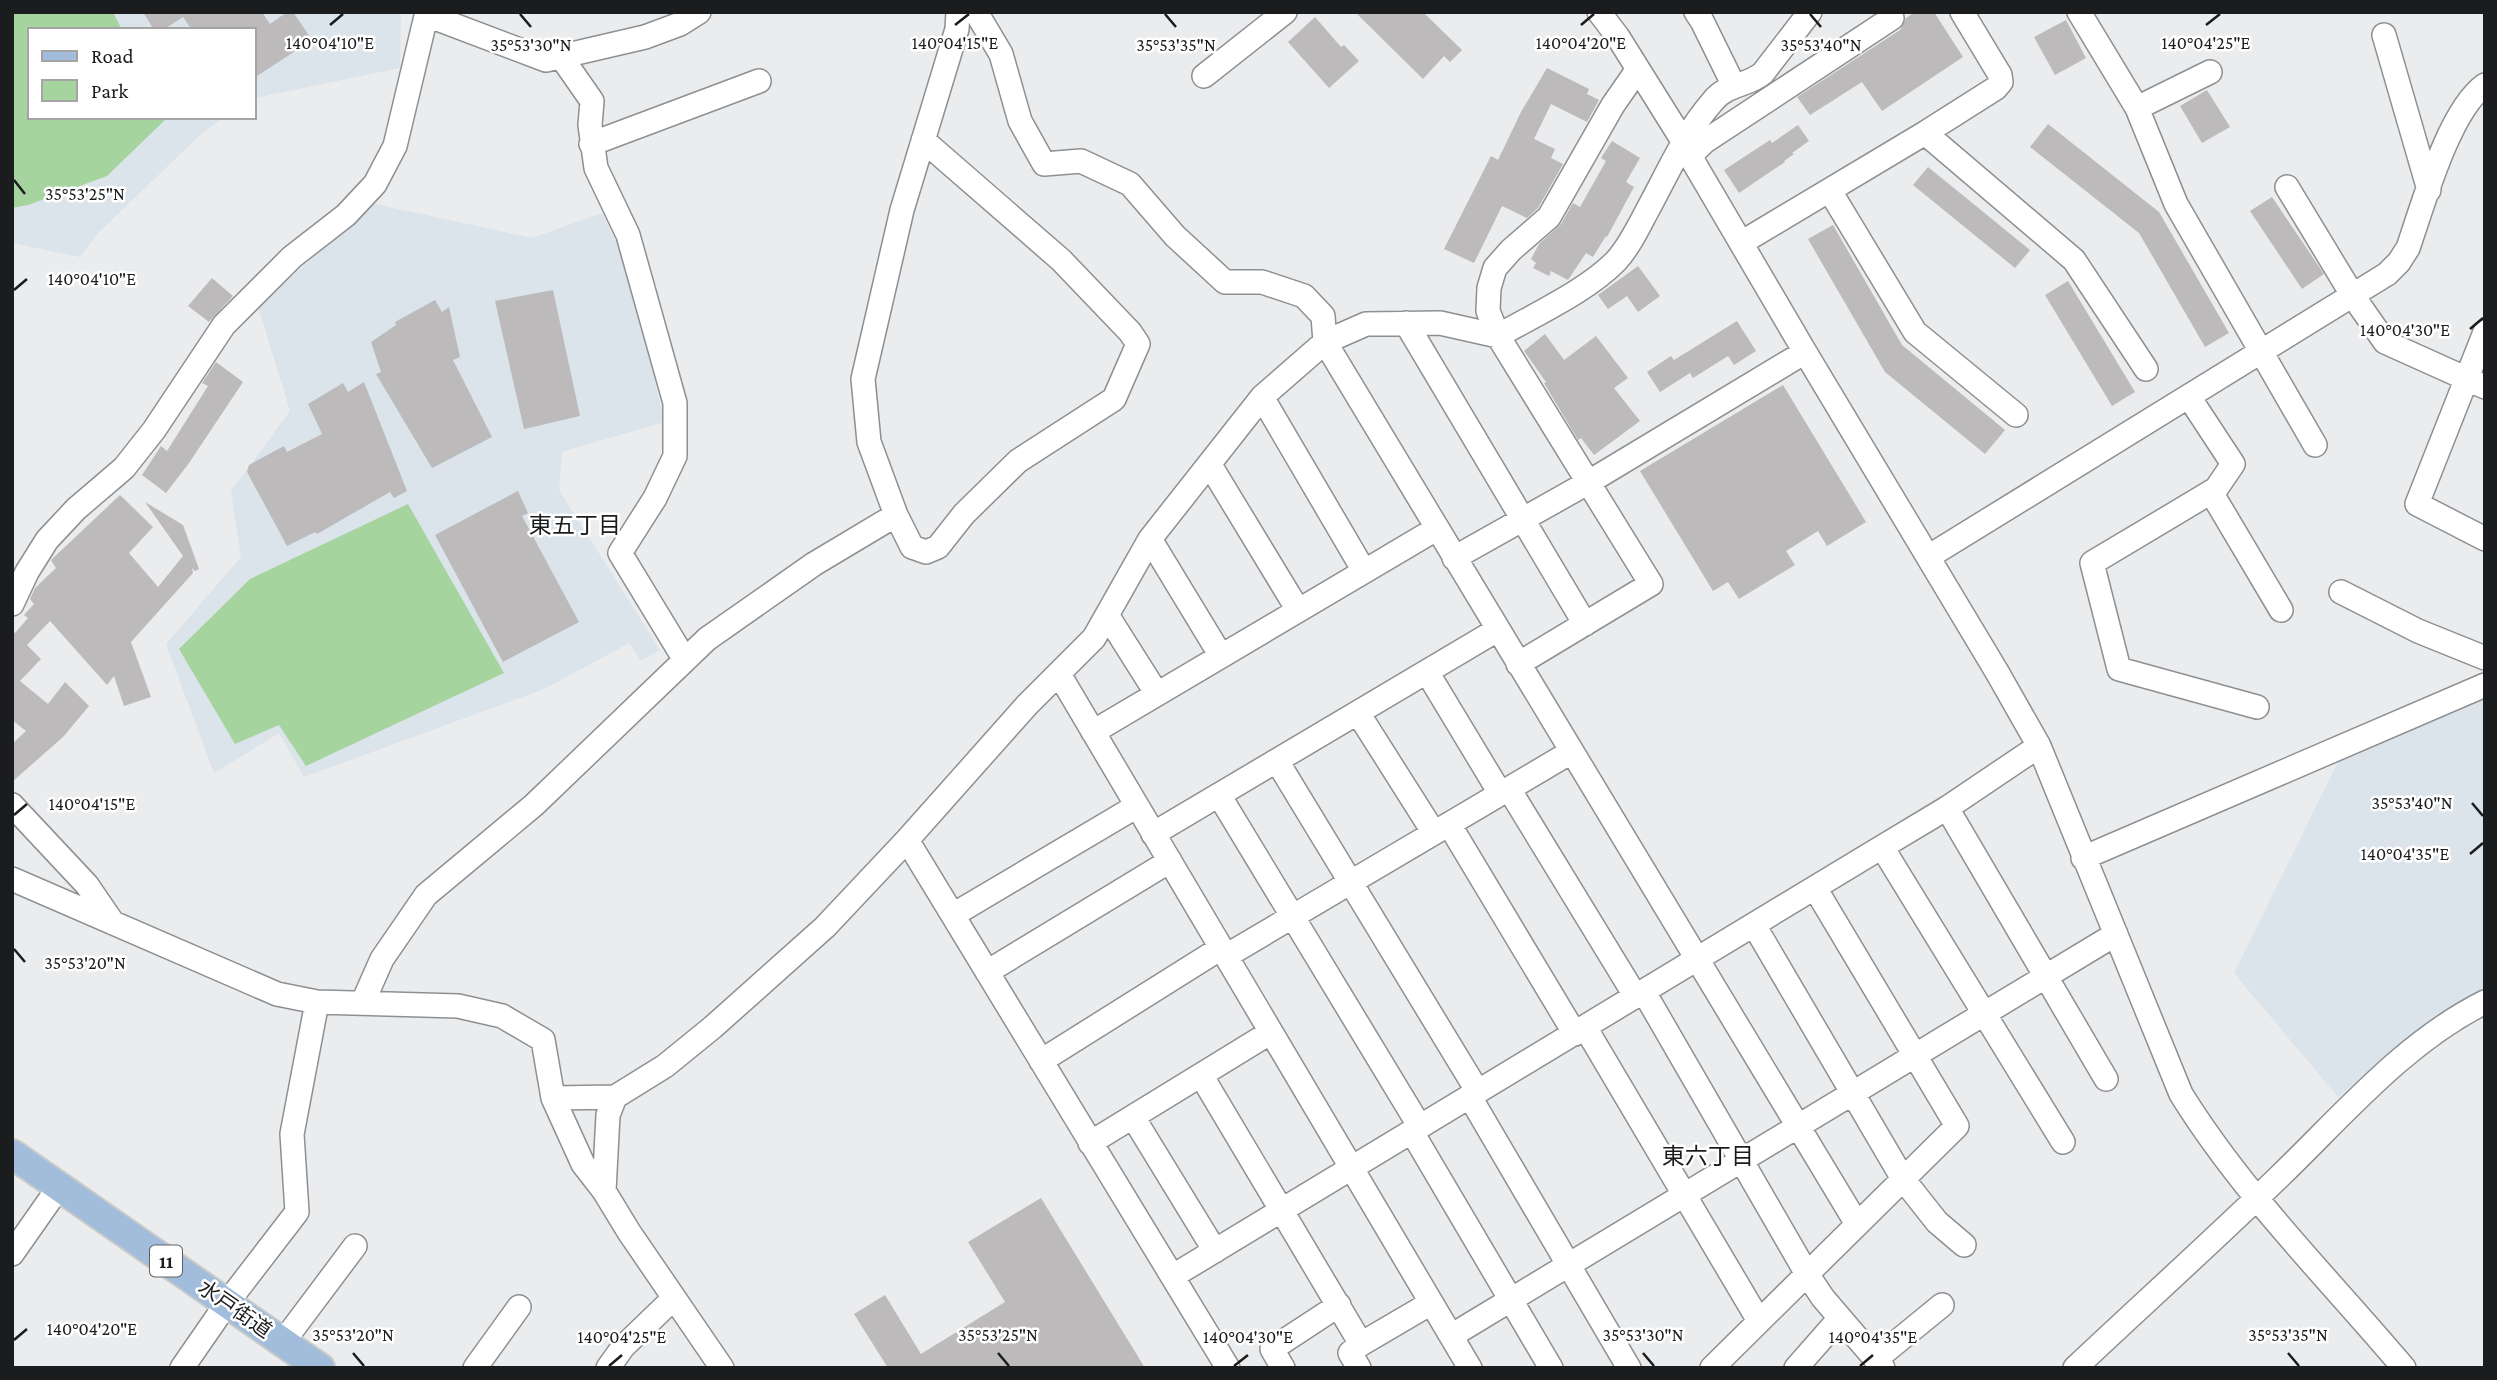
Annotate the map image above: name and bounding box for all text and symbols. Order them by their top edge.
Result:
legend [28,28,256,119]
text: 140°04'10"E [286,33,374,53]
text: 140°04'15"E [912,33,998,53]
text: 140°04'20"E [1536,33,1626,53]
text: 140°04'25"E [2162,33,2251,53]
text: 35°53'30"N [490,35,572,55]
text: 35°53'35"N [1136,35,1216,55]
text: 35°53'40"N [1780,35,1862,55]
text: Road [91,44,134,68]
text: Park [91,79,128,103]
text: 35°53'25"N [45,184,125,204]
text: 140°04'10"E [48,269,136,289]
text: 140°04'30"E [2360,320,2450,340]
district label: 東五丁目 [529,512,621,538]
text: 35°53'40"N [2371,793,2453,813]
text: 140°04'15"E [49,794,135,814]
text: 140°04'35"E [2361,844,2449,864]
text: 35°53'20"N [44,953,126,973]
district label: 東六丁目 [1662,1143,1754,1169]
road number: 11 [150,1246,182,1276]
street label: 水戸街道 [194,1275,276,1343]
text: 140°04'20"E [47,1319,137,1339]
text: 35°53'20"N [312,1325,394,1345]
text: 35°53'25"N [958,1325,1038,1345]
text: 35°53'30"N [1602,1325,1684,1345]
text: 35°53'35"N [2248,1325,2328,1345]
text: 140°04'25"E [578,1327,667,1347]
text: 140°04'30"E [1203,1327,1293,1347]
text: 140°04'35"E [1829,1327,1917,1347]

